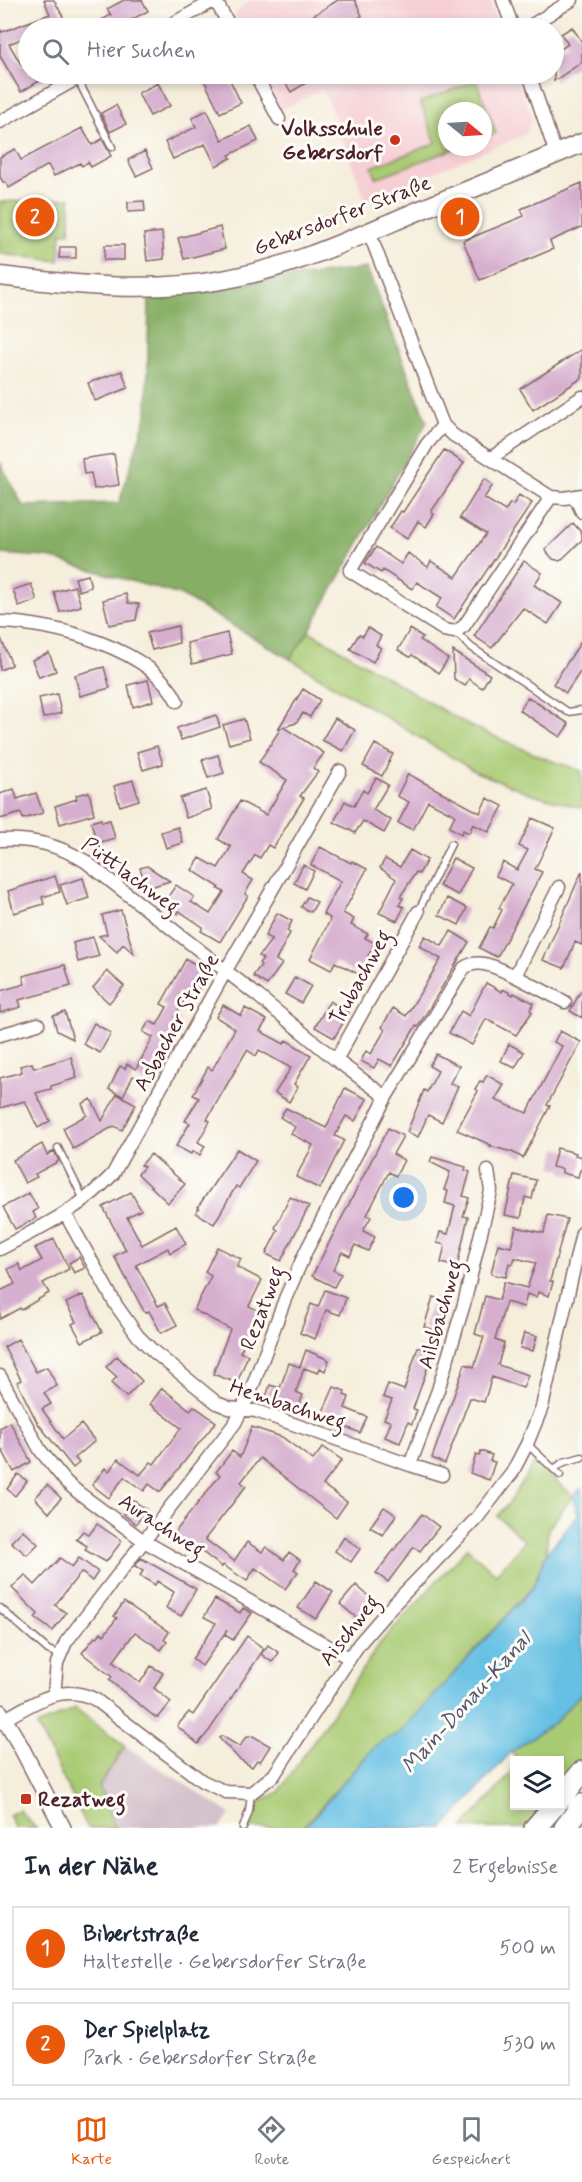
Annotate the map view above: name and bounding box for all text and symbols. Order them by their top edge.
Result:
search box [18,18,564,84]
icon: search [39,35,72,68]
text: Hier suchen [87,37,196,65]
north arrow [438,102,492,156]
place label: Volksschule Gebersdorf [281,115,384,167]
marker: Volksschule Gebersdorf [388,133,402,147]
street label: Gebersdorfer Straße [250,169,435,263]
pin: 2 [15,194,54,240]
pin: 1 [440,194,480,240]
street label: Püttlachweg [75,831,185,922]
street label: Trubachweg [323,925,400,1031]
street label: Asbacher Straße [127,949,226,1096]
your location [389,1183,418,1212]
street label: Ailsbachweg [412,1256,472,1373]
street label: Rezatweg [234,1262,294,1355]
street label: Hembachweg [225,1373,349,1439]
street label: Aurachweg [112,1487,210,1566]
street label: Aischweg [313,1589,388,1673]
water label: Main-Donau-Kanal [396,1625,539,1780]
map controls [510,1756,564,1810]
button: layers [510,1756,564,1810]
place label: Rezatweg [38,1786,126,1816]
marker: Rezatweg [19,1792,33,1806]
text: In der Nähe [24,1850,158,1884]
text: 2 Ergebnisse [452,1854,558,1881]
text: Bibertstraße [83,1921,199,1949]
text: 1 [41,1935,50,1962]
text: 500 m [499,1935,556,1962]
text: Haltestelle · Gebersdorfer Straße [83,1949,367,1976]
text: Der Spielplatz [83,2017,210,2045]
text: 2 [41,2031,50,2058]
text: 530 m [502,2031,556,2058]
text: Park · Gebersdorfer Straße [83,2045,317,2072]
tab: Karte [71,2113,112,2170]
tab: Route [254,2113,289,2170]
tab: Gespeichert [432,2113,511,2170]

